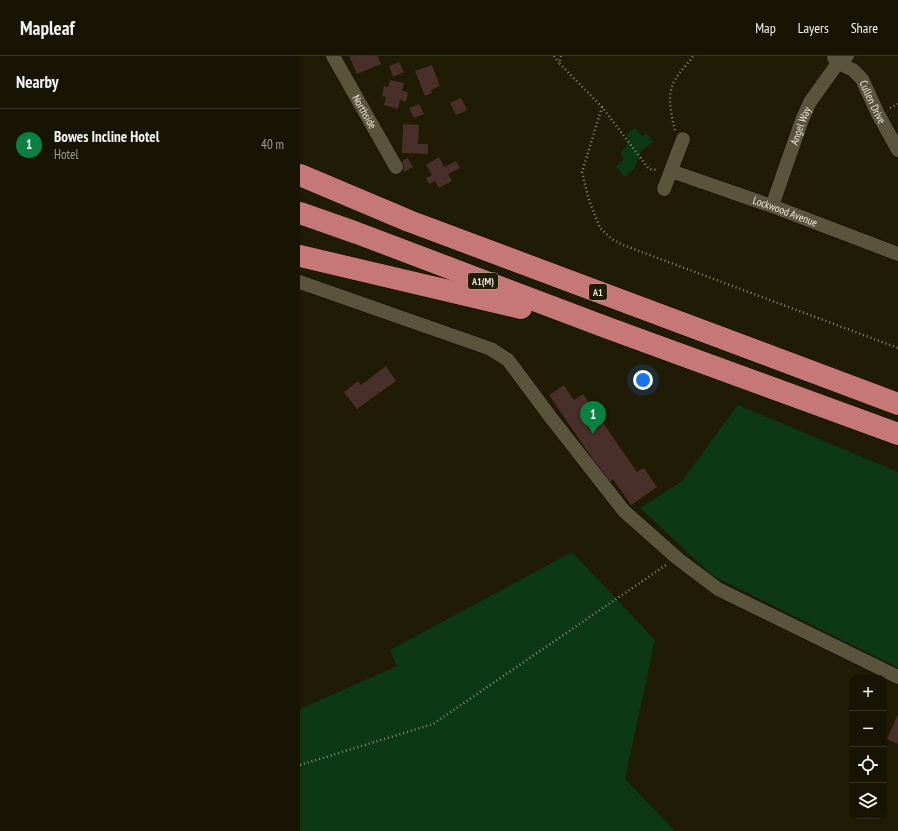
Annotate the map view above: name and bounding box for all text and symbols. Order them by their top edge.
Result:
text: Mapleaf [20,16,75,40]
text: Map [755,19,776,37]
text: Layers [798,19,829,37]
text: Share [851,19,878,37]
text: Nearby [16,71,59,93]
street label: Cullen Drive [856,78,889,127]
street label: Northside [349,92,380,132]
street label: Angel Way [787,104,814,147]
text: Bowes Incline Hotel [54,127,159,146]
text: 1 [26,136,32,153]
text: 40 m [261,136,284,153]
text: Hotel [54,146,78,163]
street label: Lockwood Avenue [751,193,820,230]
road number: A1(M) [468,273,498,289]
road number: A1 [589,284,607,300]
your location [633,370,653,390]
pin: 1 [580,401,606,434]
map controls [850,675,886,819]
button: + [850,675,886,711]
button: − [850,711,886,747]
button: locate [850,747,886,783]
button: layers [850,783,886,819]

